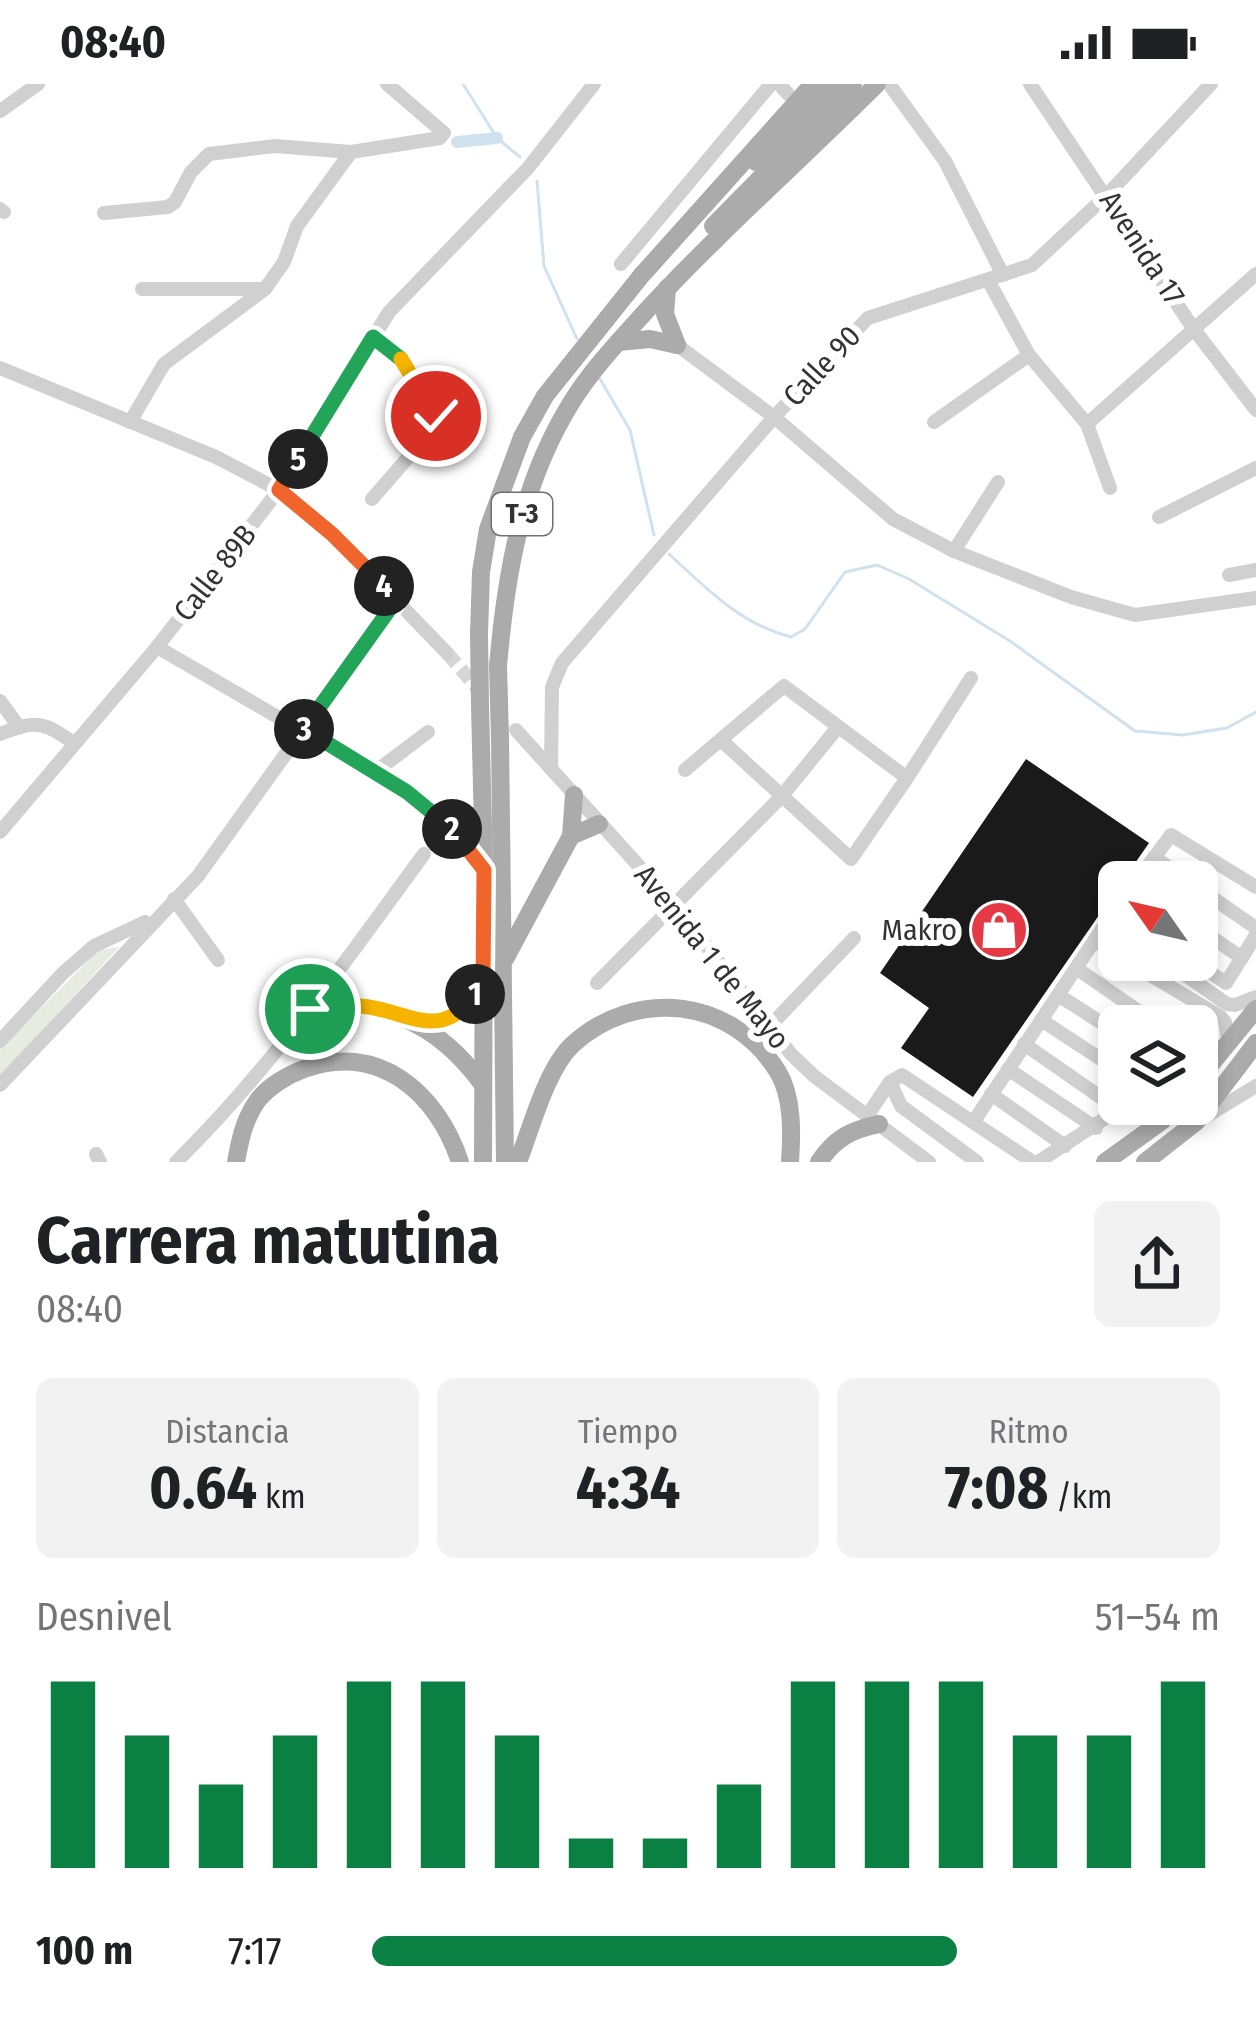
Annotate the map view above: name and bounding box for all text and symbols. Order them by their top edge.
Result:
text: 08:40 [60,15,166,69]
street label: Avenida 17 [1092,184,1192,312]
street label: Calle 90 [776,318,868,414]
pin [385,365,487,467]
icon: check [403,383,469,449]
pin: 5 [268,429,328,489]
text: 5 [290,439,306,479]
road number: T-3 [492,493,552,535]
street label: Calle 89B [166,518,264,628]
pin: 4 [354,556,414,616]
text: 4 [376,566,392,606]
pin: 3 [274,699,334,759]
text: 3 [296,709,312,749]
pin: 2 [422,799,482,859]
text: 2 [444,809,460,849]
street label: Avenida 1 de Mayo [627,858,797,1056]
north arrow [1098,861,1218,981]
map controls [1098,861,1218,1125]
shop icon: Makro [968,899,1030,961]
place label: Makro [882,912,957,948]
pin [259,958,361,1060]
pin: 1 [445,964,505,1024]
text: 1 [468,974,482,1014]
icon: arrive [277,976,343,1042]
button: layers [1098,1005,1218,1125]
text: Carrera matutina [36,1201,500,1280]
button: share [1094,1201,1220,1327]
text: 08:40 [36,1286,123,1332]
text: Distancia [165,1412,289,1452]
text: Tiempo [578,1412,678,1452]
text: Ritmo [989,1412,1069,1452]
text: 0.64 [149,1452,257,1524]
text: 4:34 [576,1452,680,1524]
text: 7:08 [945,1452,1049,1524]
text: km [257,1477,306,1517]
text: /km [1049,1477,1113,1517]
text: Desnivel [36,1594,172,1640]
text: 51–54 m [1095,1594,1220,1640]
text: 100 m [36,1928,133,1974]
text: 7:17 [228,1928,281,1974]

